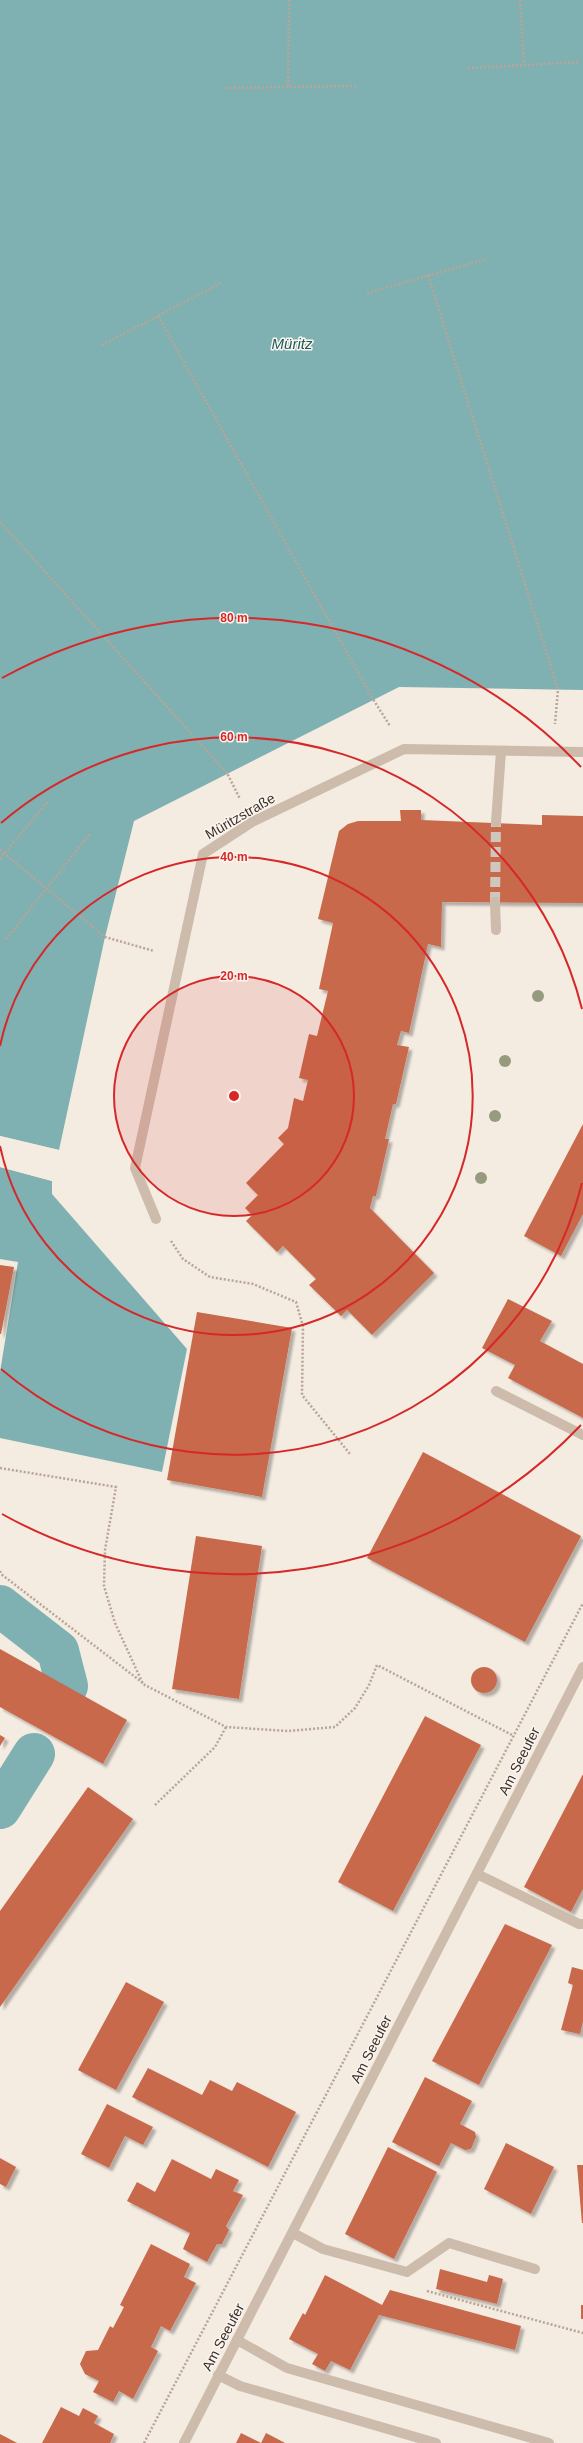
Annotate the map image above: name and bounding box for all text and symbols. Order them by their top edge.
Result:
water label: Müritz [272,335,313,352]
text: 80 m [220,611,248,625]
text: 60 m [220,730,248,744]
street label: Müritzstraße [202,790,278,842]
text: 40 m [220,850,248,864]
text: 20 m [220,969,248,983]
centre of rings [227,1089,241,1103]
street label: Am Seeufer [495,1724,543,1798]
street label: Am Seeufer [347,2012,395,2086]
street label: Am Seeufer [199,2300,248,2373]

